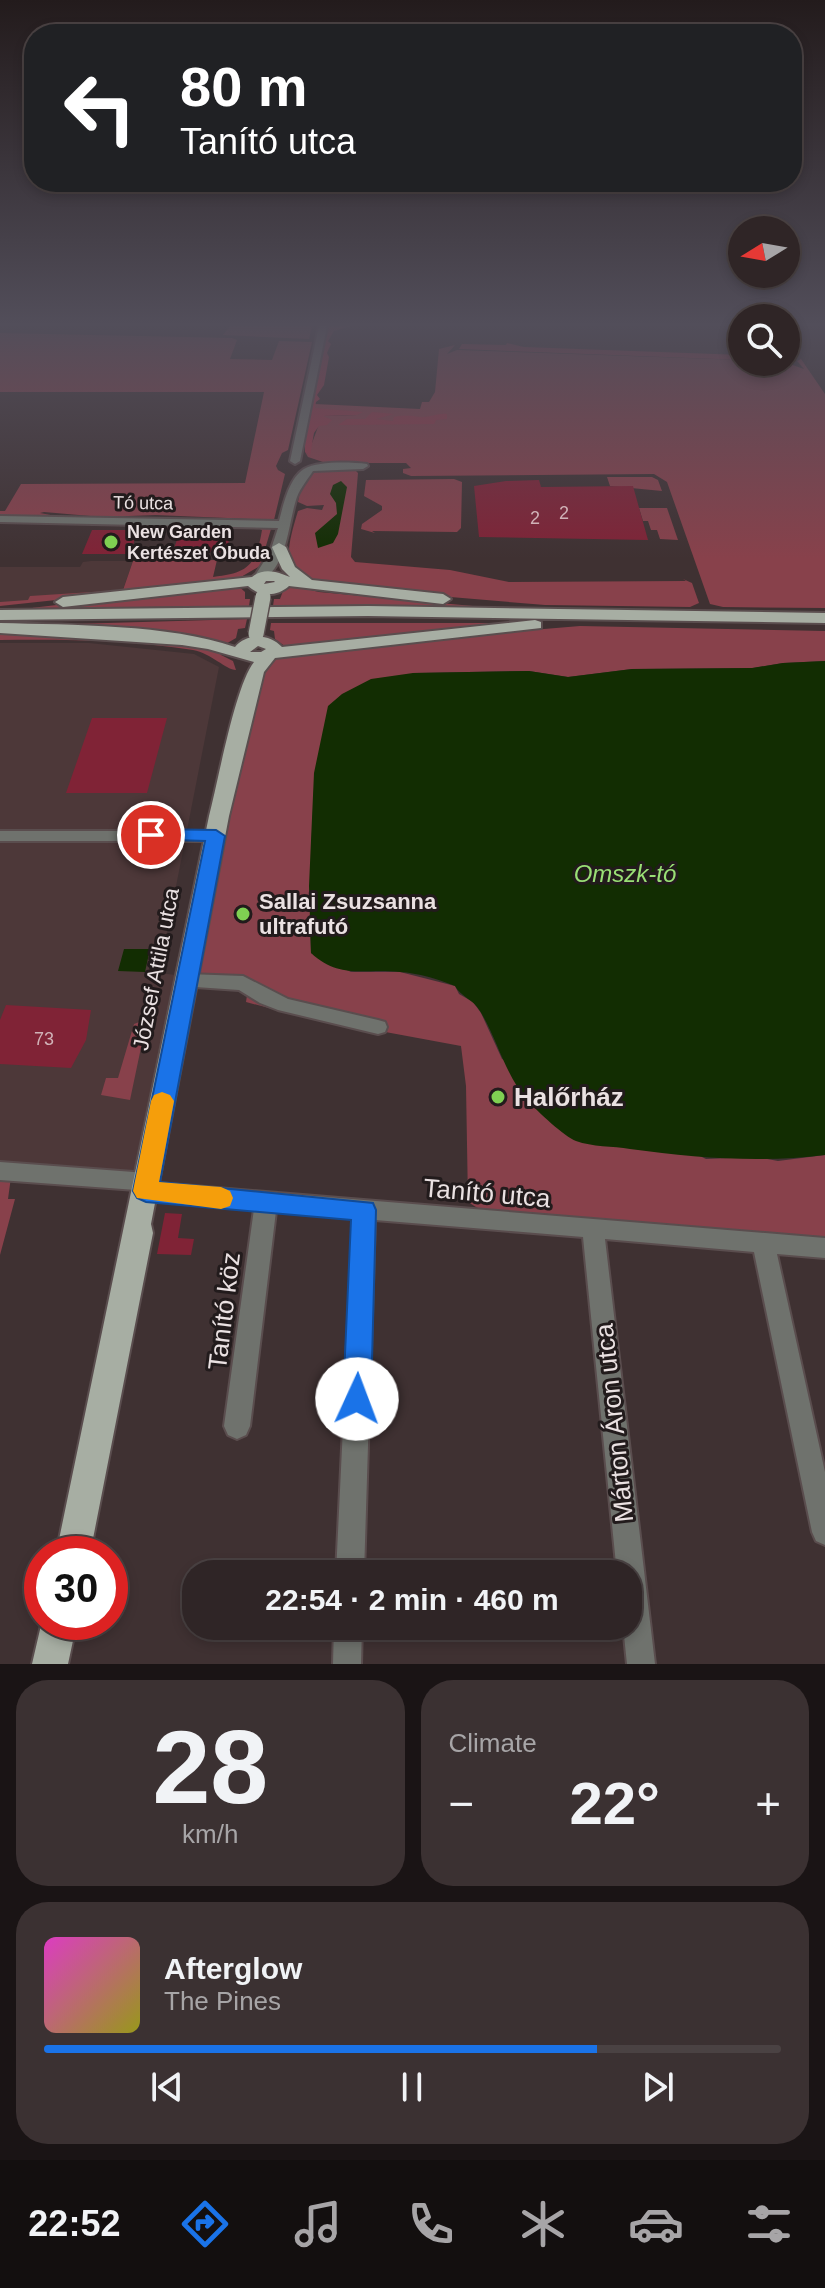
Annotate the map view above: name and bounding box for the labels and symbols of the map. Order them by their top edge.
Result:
north arrow [728,216,800,288]
street label: Tó utca [113,492,174,514]
house number: 2 [559,503,569,523]
house number: 2 [530,508,540,528]
place label: New Garden Kertészet Óbuda [127,522,271,563]
marker: New Garden Kertészet Óbuda [102,533,120,551]
pin [117,801,185,869]
water label: Omszk-tó [574,860,676,887]
street label: József Attila utca [128,885,184,1052]
place label: Sallai Zsuzsanna ultrafutó [259,889,437,939]
marker: Sallai Zsuzsanna ultrafutó [234,905,252,923]
house number: 73 [34,1029,54,1049]
place label: Halőrház [514,1082,624,1112]
marker: Halőrház [489,1088,507,1106]
street label: Tanító utca [422,1173,552,1214]
street label: Tanító köz [202,1250,246,1372]
street label: Márton Áron utca [589,1322,639,1524]
position arrow [315,1357,399,1441]
speed limit sign: 30 [24,1536,128,1640]

